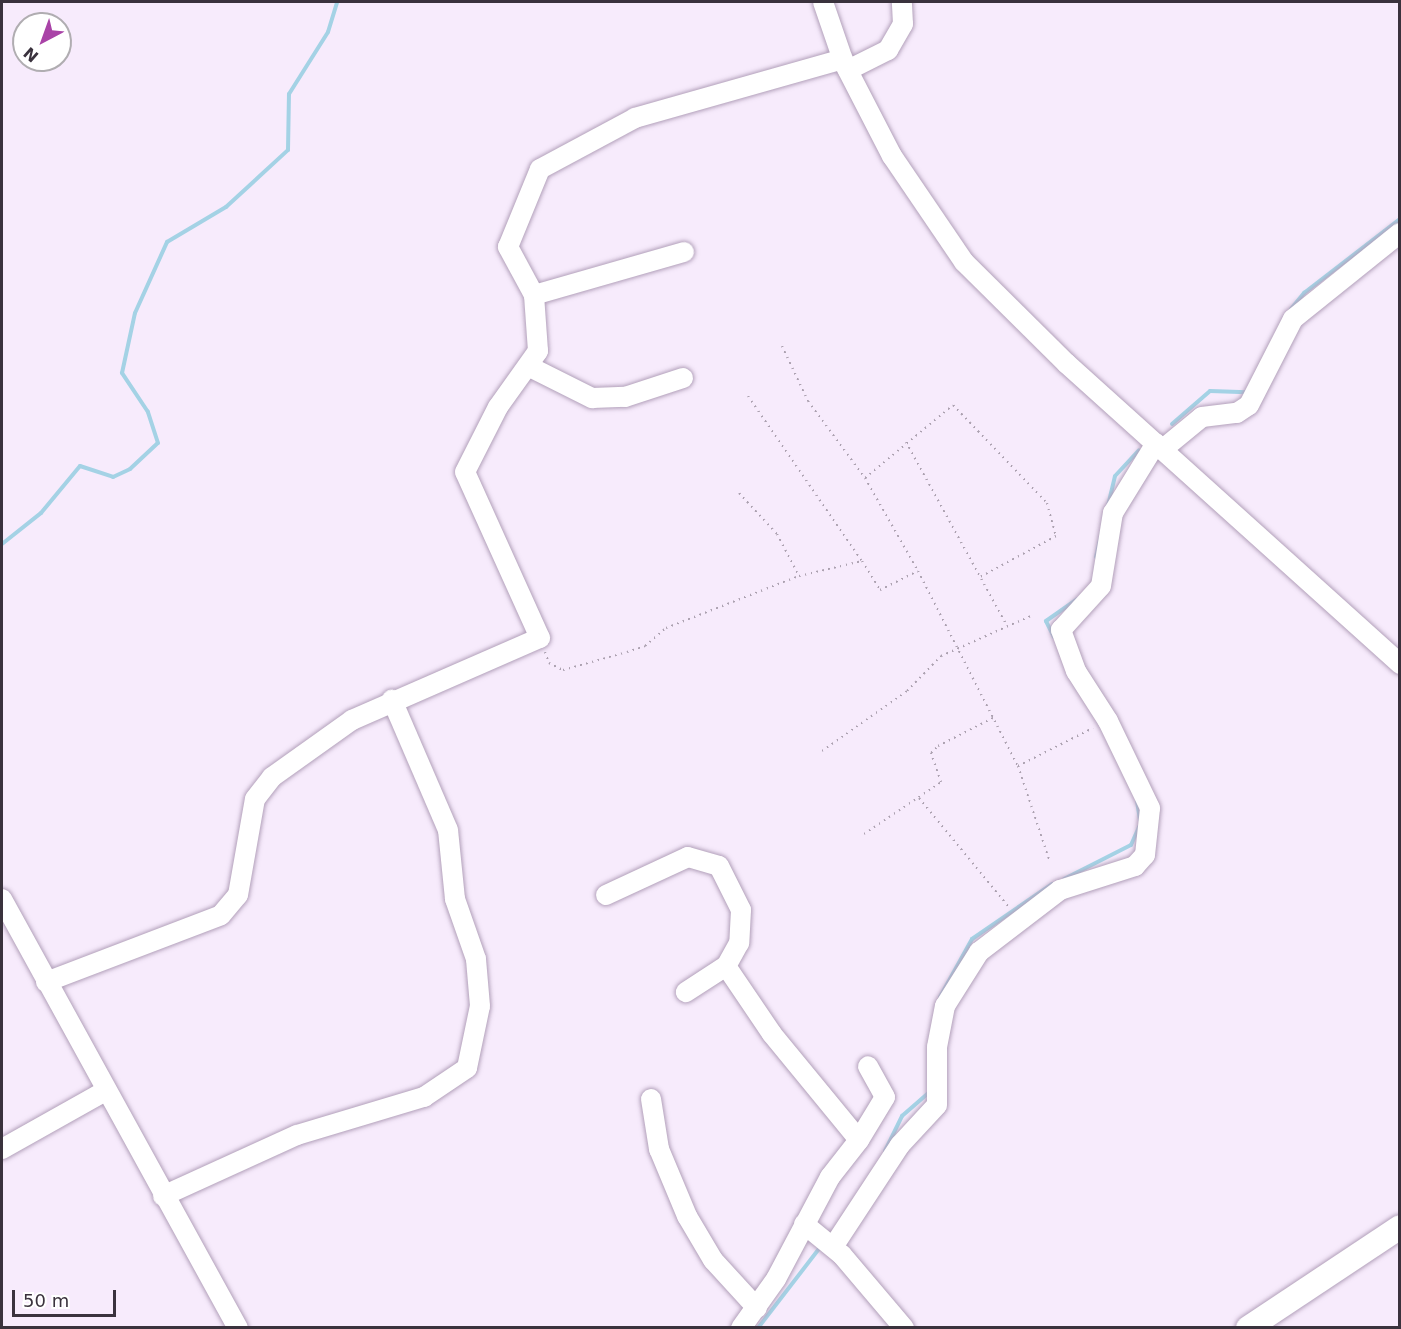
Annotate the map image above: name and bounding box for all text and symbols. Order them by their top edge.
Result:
north arrow [12,12,72,72]
text: N [20,43,42,66]
scale bar [15,1278,118,1316]
text: 50 m [23,1290,69,1311]

